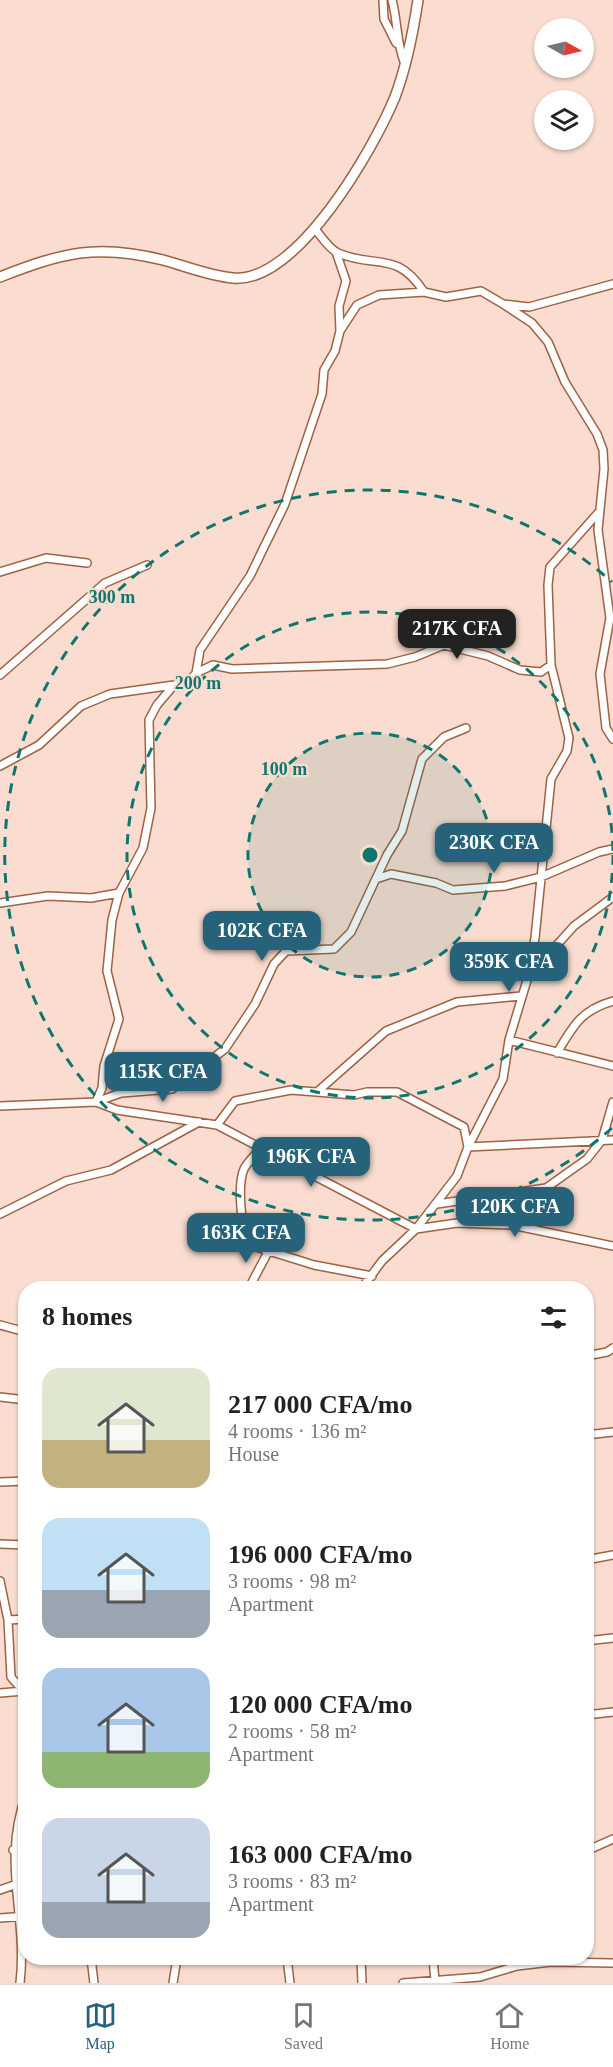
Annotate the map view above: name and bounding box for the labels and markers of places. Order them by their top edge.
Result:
pin: 217K CFA [395,609,519,660]
pin: 230K CFA [432,823,556,874]
centre of rings [360,845,380,865]
pin: 102K CFA [200,911,324,962]
pin: 359K CFA [447,942,571,993]
pin: 115K CFA [101,1052,225,1103]
pin: 196K CFA [249,1137,373,1188]
pin: 120K CFA [453,1187,577,1238]
pin: 163K CFA [184,1213,308,1264]

